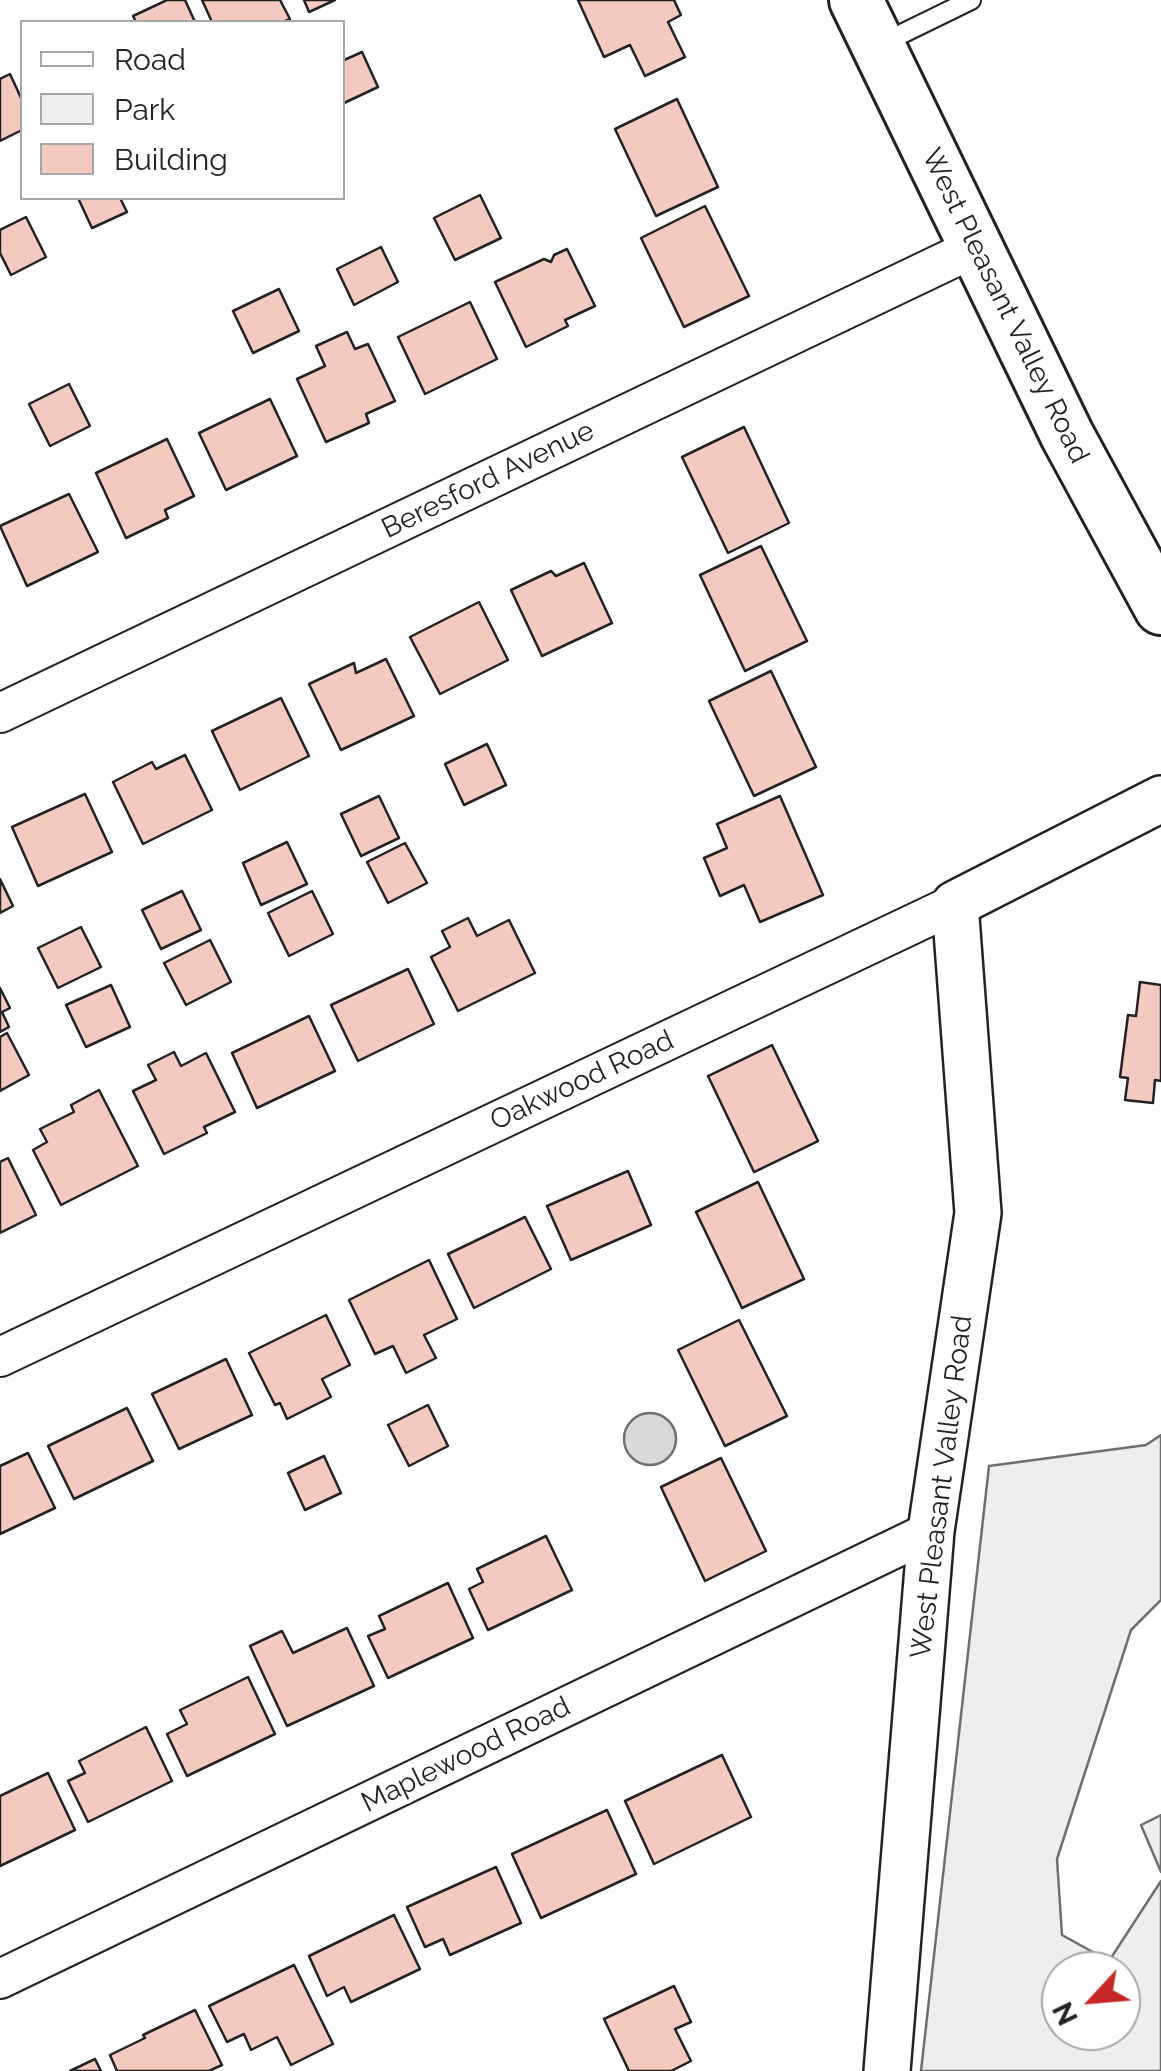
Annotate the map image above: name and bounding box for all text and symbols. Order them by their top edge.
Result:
legend [20,20,345,200]
text: Road [114,42,186,77]
text: Park [114,92,175,127]
text: Building [114,142,228,177]
street label: West Pleasant Valley Road [914,143,1096,469]
street label: Beresford Avenue [376,414,600,546]
street label: Oakwood Road [485,1024,679,1138]
street label: West Pleasant Valley Road [904,1313,980,1661]
street label: Maplewood Road [356,1690,576,1820]
north arrow [1041,1951,1141,2051]
text: N [1046,1997,1085,2030]

